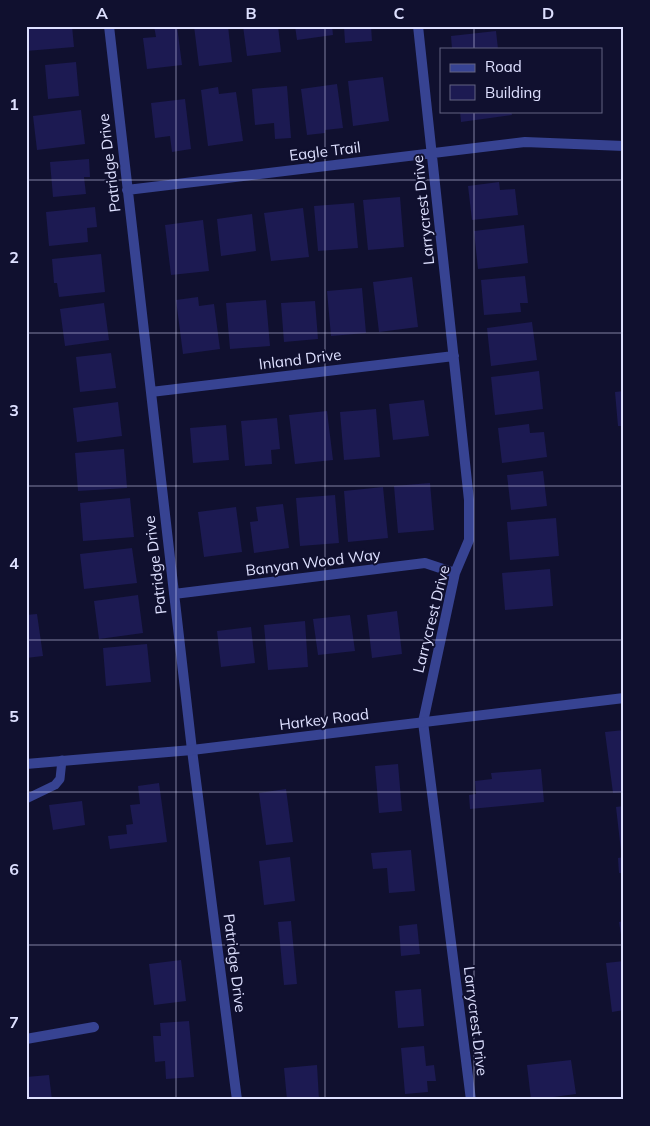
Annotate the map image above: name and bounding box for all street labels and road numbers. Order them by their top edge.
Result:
street label: Patridge Drive [94,113,124,213]
street label: Eagle Trail [288,137,362,165]
street label: Larrycrest Drive [408,154,438,266]
street label: Inland Drive [258,345,342,373]
street label: Patridge Drive [140,515,170,615]
street label: Banyan Wood Way [244,544,382,580]
street label: Larrycrest Drive [408,563,454,675]
street label: Harkey Road [278,704,370,734]
street label: Patridge Drive [220,913,250,1013]
street label: Larrycrest Drive [460,965,492,1077]

